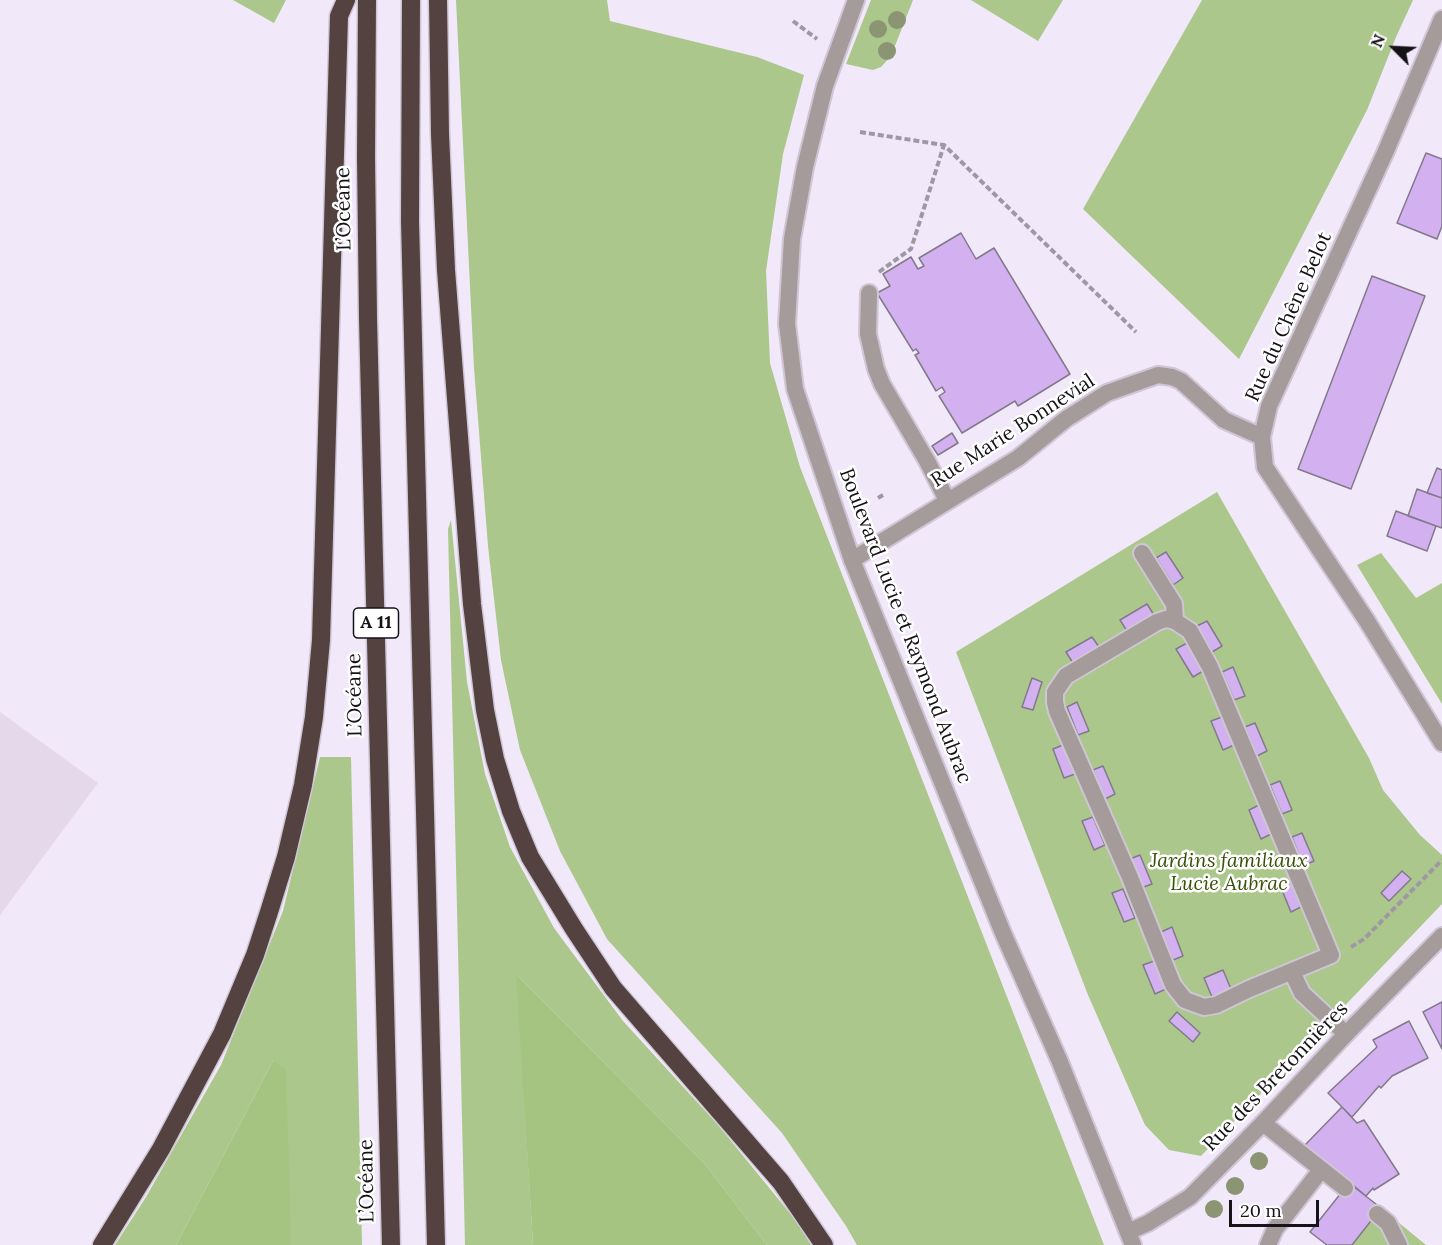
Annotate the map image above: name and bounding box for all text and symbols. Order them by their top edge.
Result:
north arrow [1364,18,1424,78]
text: N [1366,31,1389,50]
street label: L’Océane [331,167,357,251]
street label: Rue du Chêne Belot [1241,229,1337,405]
street label: Rue Marie Bonnevial [927,369,1099,493]
street label: Boulevard Lucie et Raymond Aubrac [834,465,976,787]
road number: A 11 [354,608,398,638]
street label: L’Océane [342,653,368,737]
park label: Jardins familiaux Lucie Aubrac [1150,849,1308,896]
street label: Rue des Bretonnières [1199,997,1353,1157]
street label: L’Océane [354,1139,380,1223]
scale bar [1232,1188,1322,1226]
text: 20 m [1240,1199,1282,1222]

